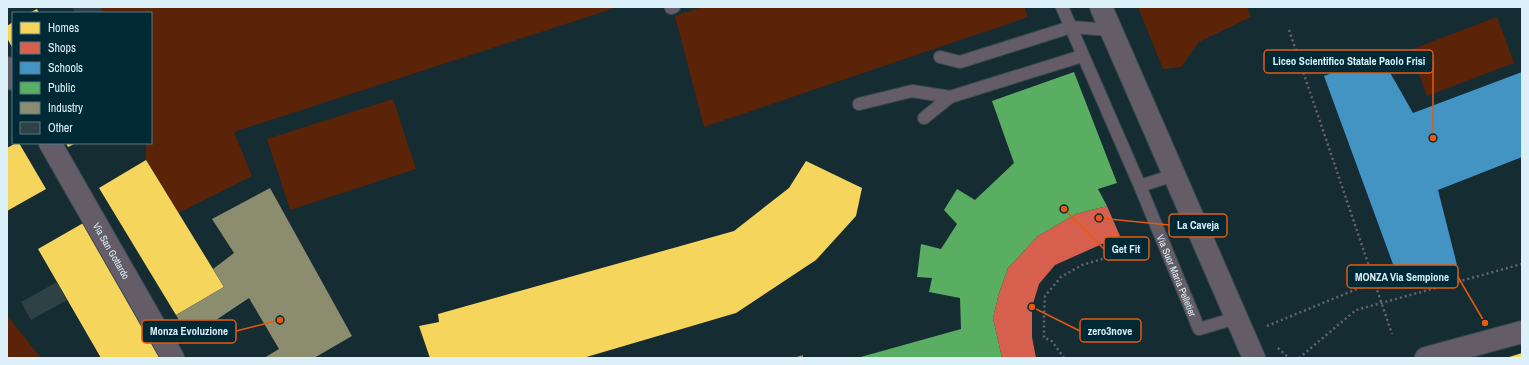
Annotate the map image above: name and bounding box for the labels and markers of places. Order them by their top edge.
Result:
callout: Liceo Scientifico Statale Paolo Frisi [1264,50,1433,73]
callout: La Caveja [1169,214,1227,237]
callout: Get Fit [1104,237,1149,260]
callout: MONZA Via Sempione [1347,265,1458,288]
callout: zero3nove [1080,319,1141,342]
callout: Monza Evoluzione [142,320,236,343]

